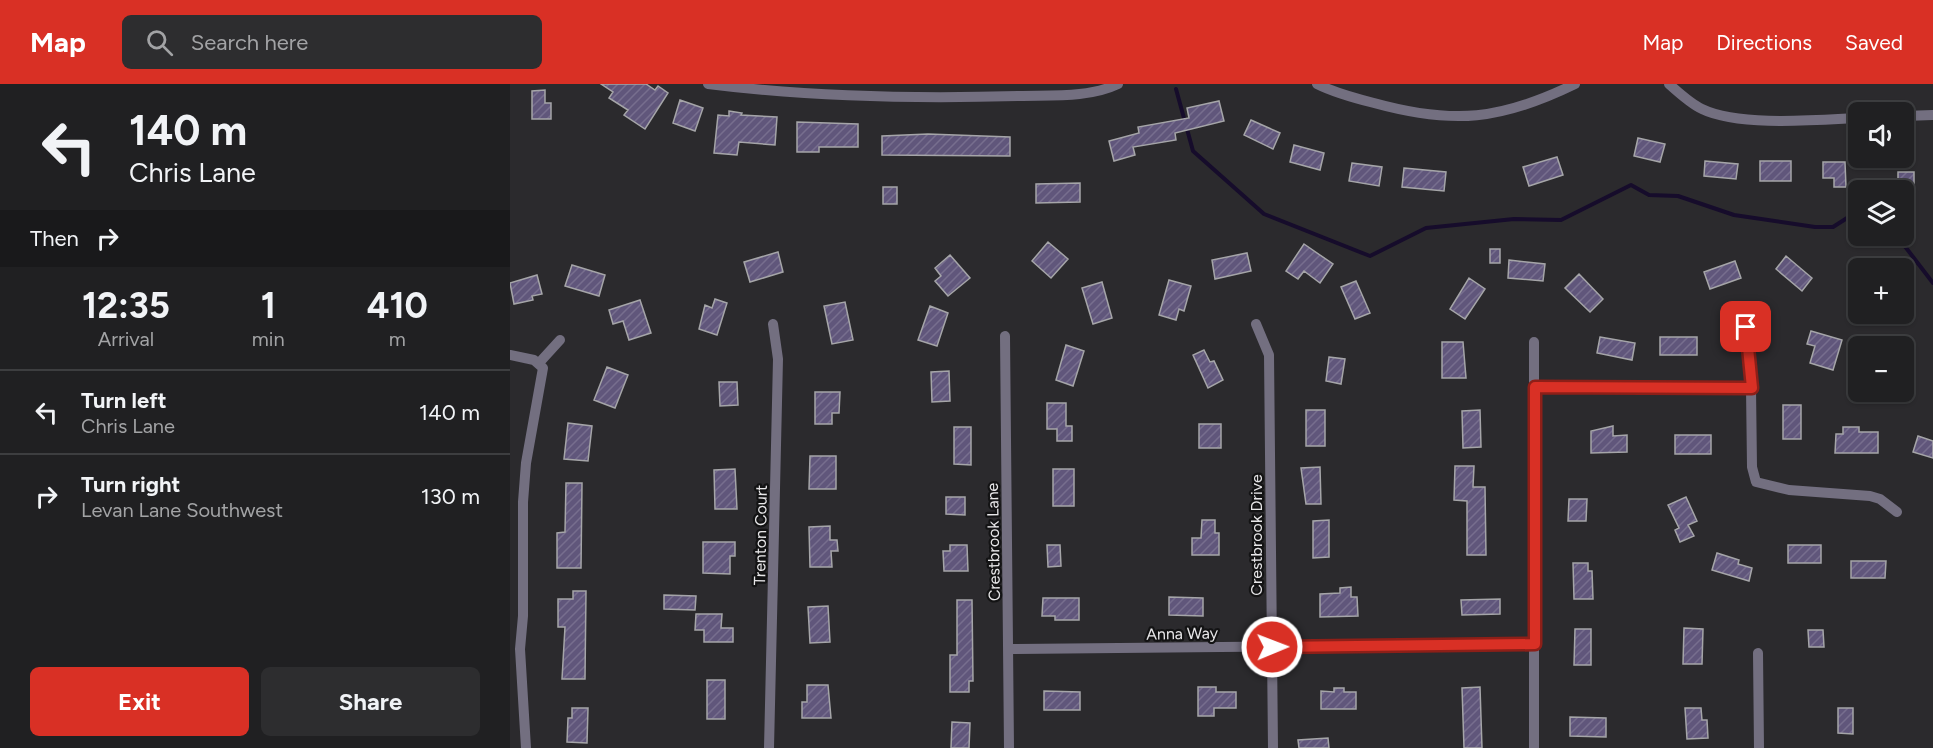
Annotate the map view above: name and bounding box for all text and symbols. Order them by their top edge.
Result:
search box [122,15,542,69]
text: Map [30,25,86,59]
icon: search [143,26,176,59]
text: Search here [191,29,308,56]
text: Map [1642,30,1683,55]
text: Directions [1716,30,1812,55]
text: Saved [1845,30,1903,55]
map controls [1848,102,1914,402]
button: sound [1848,102,1914,168]
text: 140 m [129,105,247,156]
icon: left [30,108,108,186]
text: Chris Lane [129,156,256,189]
button: layers [1848,180,1914,246]
icon: right [91,222,124,255]
text: Then [30,225,79,252]
button: + [1848,258,1914,324]
text: 12:35 [82,284,170,327]
text: 1 [261,284,276,327]
text: 410 [367,284,428,327]
pin [1720,301,1771,352]
icon: arrive [1729,310,1762,343]
text: Arrival [98,327,154,351]
text: min [252,327,285,351]
text: m [389,327,406,351]
button: − [1848,336,1914,402]
text: Turn left [81,387,167,414]
icon: left [30,396,63,429]
text: 140 m [419,399,480,426]
text: Chris Lane [81,414,175,438]
text: Turn right [81,471,180,498]
street label: Crestbrook Drive [1247,474,1266,596]
icon: right [30,480,63,513]
street label: Crestbrook Lane [983,482,1004,601]
text: 130 m [421,483,480,510]
street label: Trenton Court [750,485,771,585]
text: Levan Lane Southwest [81,498,283,522]
position arrow [1240,615,1304,679]
street label: Anna Way [1146,623,1219,644]
button: Exit [30,667,249,736]
button: Share [261,667,480,736]

